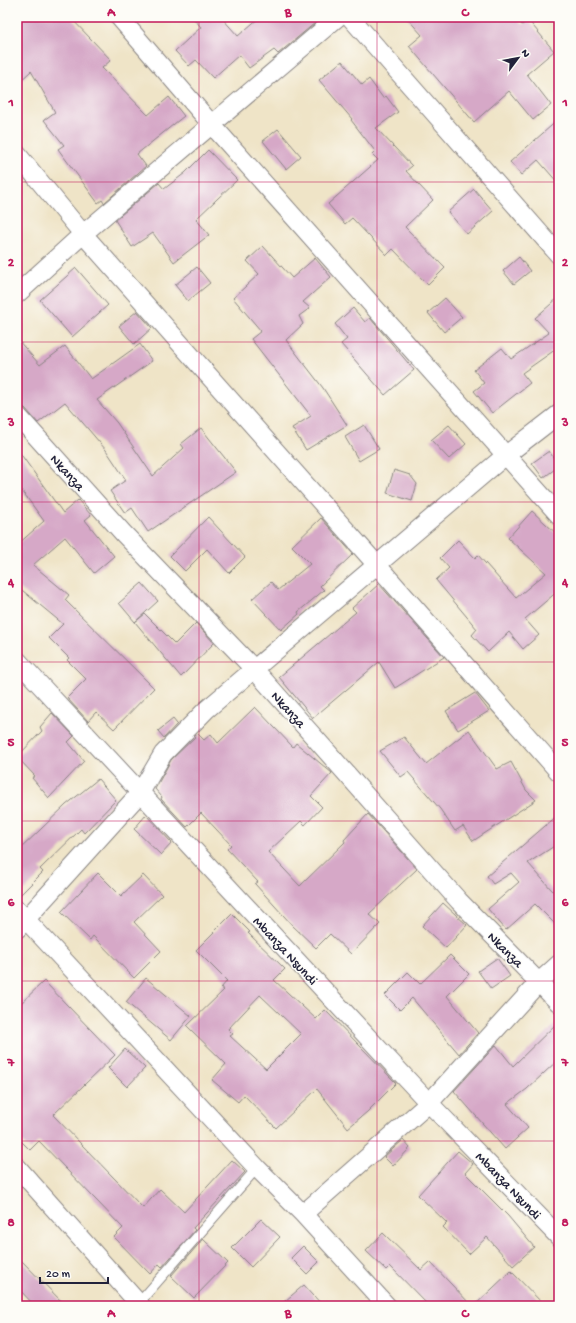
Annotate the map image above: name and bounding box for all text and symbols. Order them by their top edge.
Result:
text: A [106,6,116,21]
text: B [284,6,293,21]
text: C [460,6,470,21]
north arrow [498,38,538,78]
text: N [518,48,532,60]
text: 1 [7,96,14,111]
text: 1 [561,96,568,111]
text: 2 [8,256,15,271]
text: 2 [562,256,569,271]
text: 3 [7,416,15,431]
text: 3 [561,416,569,431]
street label: Nkanza [45,452,88,497]
text: 4 [7,576,15,591]
text: 4 [561,576,569,591]
street label: Nkanza [266,689,309,734]
text: 5 [8,736,15,751]
text: 5 [562,736,569,751]
text: 6 [8,896,15,911]
text: 6 [562,896,569,911]
street label: Mbanza Nsundi [248,914,320,990]
street label: Nkanza [483,929,527,973]
text: 7 [7,1056,16,1071]
text: 7 [561,1056,570,1071]
street label: Mbanza Nsundi [471,1149,544,1224]
text: 8 [7,1216,15,1231]
text: 8 [561,1216,569,1231]
scale bar [40,1259,108,1285]
text: 20 m [46,1268,71,1282]
text: A [106,1307,116,1322]
text: B [284,1307,293,1322]
text: C [460,1307,470,1322]

